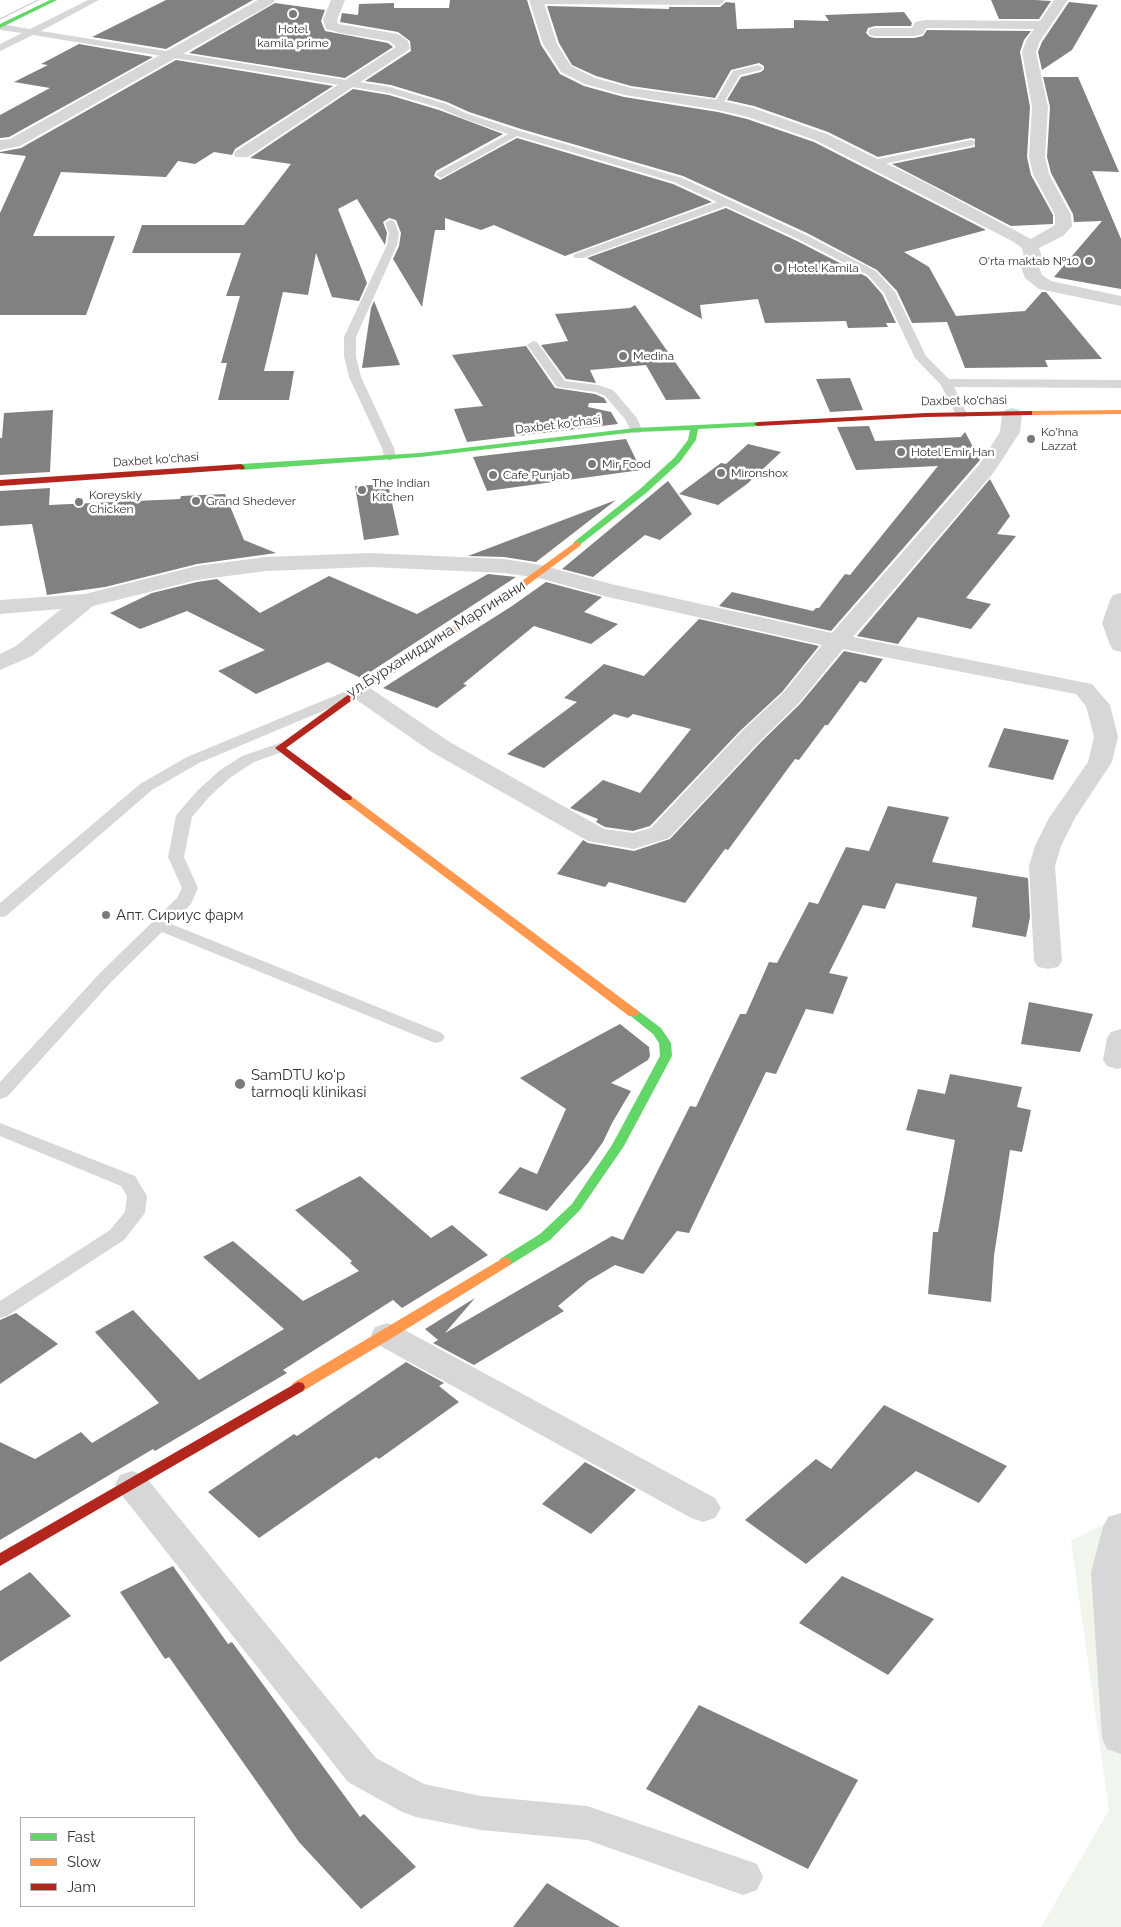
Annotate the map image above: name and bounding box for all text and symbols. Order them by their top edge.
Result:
marker: Hotel kamila prime [287,8,299,20]
place label: Hotel kamila prime [257,22,329,50]
place label: O'rta maktab №10 [979,254,1079,268]
marker: O'rta maktab №10 [1083,255,1095,267]
place label: Hotel Kamila [788,261,859,275]
marker: Hotel Kamila [772,262,784,274]
place label: Medina [633,349,674,363]
marker: Medina [617,350,629,362]
street label: Daxbet ko'chasi [921,393,1007,409]
street label: Daxbet ko'chasi [514,413,602,437]
place label: Ko'hna Lazzat [1041,425,1078,453]
marker: Ko'hna Lazzat [1025,433,1037,445]
place label: Hotel Emir Han [911,445,995,459]
marker: Hotel Emir Han [895,446,907,458]
street label: Daxbet ko'chasi [113,450,199,470]
place label: Mir Food [602,457,651,471]
marker: Mir Food [586,458,598,470]
place label: Mironshox [731,466,788,480]
marker: Mironshox [715,467,727,479]
place label: Cafe Punjab [503,468,570,482]
marker: Cafe Punjab [487,469,499,481]
place label: The Indian Kitchen [372,476,430,504]
marker: The Indian Kitchen [356,484,368,496]
place label: Koreyskiy Chicken [89,488,142,516]
place label: Grand Shedever [206,494,296,508]
marker: Grand Shedever [190,495,202,507]
marker: Koreyskiy Chicken [73,496,85,508]
street label: ул.Бурханиддина Маргинани [343,576,529,702]
place label: Апт. Сириус фарм [116,906,243,924]
marker: Апт. Сириус фарм [100,909,112,921]
place label: SamDTU ko‘p tarmoqli klinikasi [251,1066,367,1101]
marker: SamDTU ko‘p tarmoqli klinikasi [233,1077,247,1091]
legend [20,1817,195,1907]
text: Fast [67,1828,95,1846]
text: Slow [67,1853,101,1871]
text: Jam [67,1878,96,1896]

